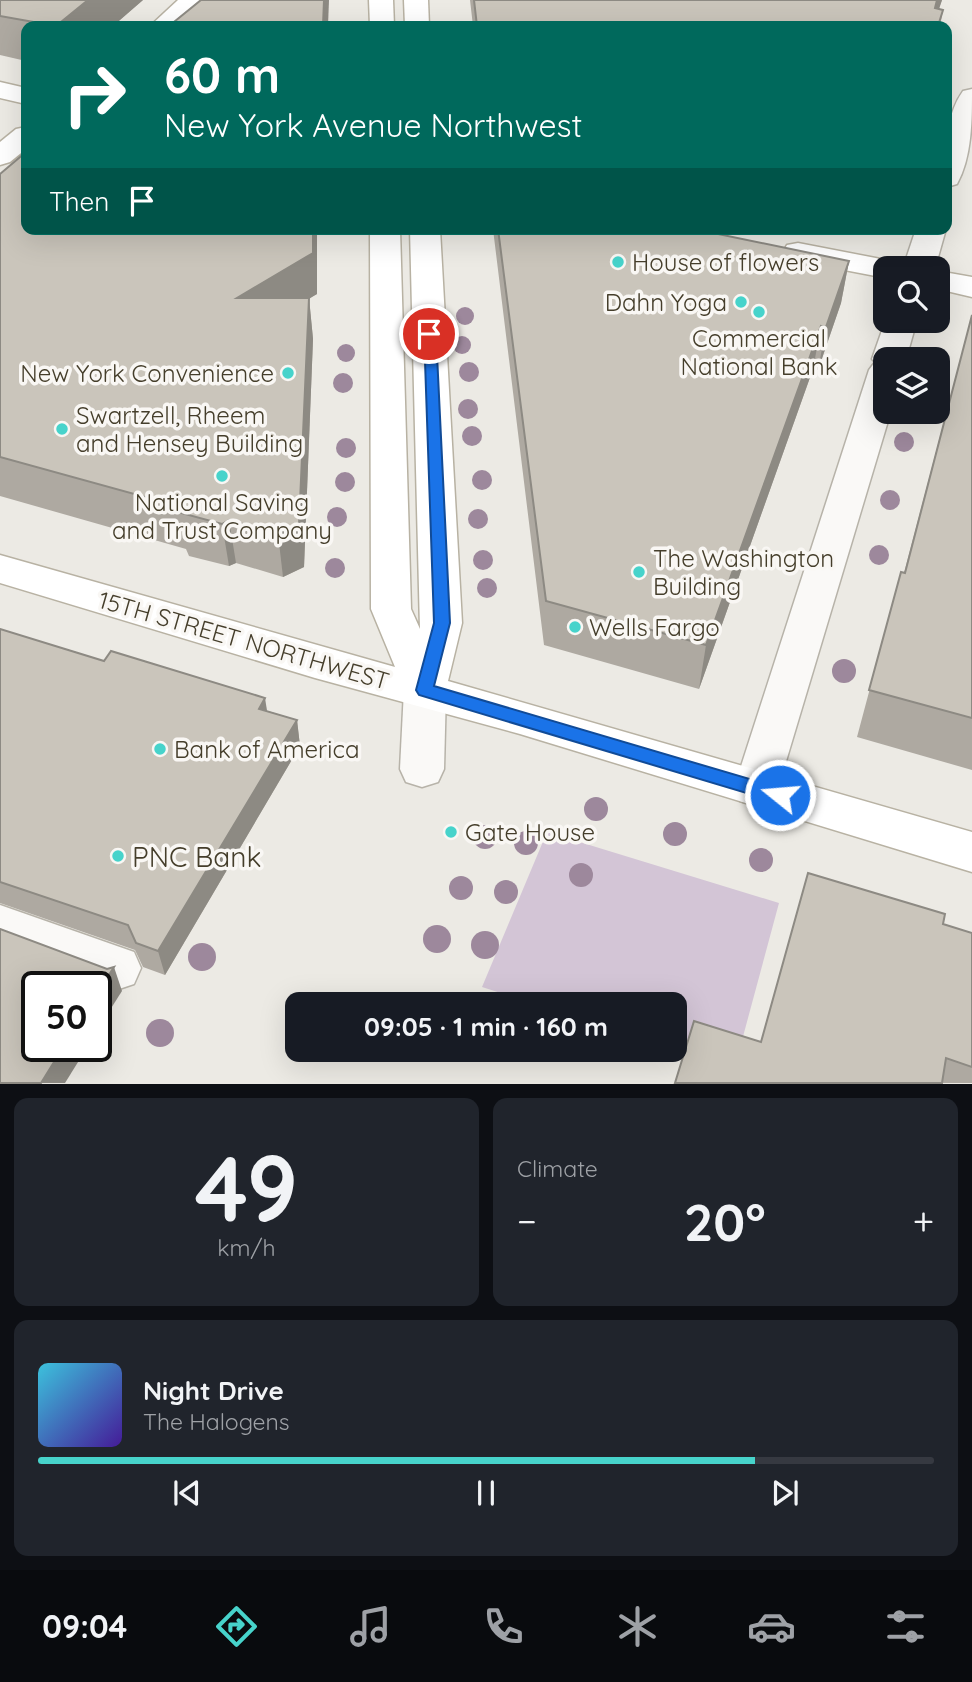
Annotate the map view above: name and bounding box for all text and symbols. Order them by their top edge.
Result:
text: 60 m [164,44,280,105]
icon: right [49,49,140,140]
text: New York Avenue Northwest [164,105,582,145]
icon: arrive [123,182,161,220]
text: Then [49,185,109,218]
place label: House of flowers [632,247,819,277]
marker: House of flowers [610,254,626,270]
map controls [873,256,950,424]
button: search [873,256,950,333]
place label: Dahn Yoga [605,287,727,317]
marker: Dahn Yoga [733,294,749,310]
pin [399,304,459,364]
marker: Commercial National Bank [751,304,767,320]
icon: arrive [410,315,448,353]
place label: Commercial National Bank [680,323,838,381]
button: layers [873,347,950,424]
place label: New York Convenience [20,358,274,388]
marker: New York Convenience [280,365,296,381]
place label: Swartzell, Rheem and Hensey Building [76,400,303,458]
marker: Swartzell, Rheem and Hensey Building [54,421,70,437]
marker: National Saving and Trust Company [214,468,230,484]
place label: National Saving and Trust Company [112,487,332,545]
place label: The Washington Building [653,543,834,601]
marker: The Washington Building [631,564,647,580]
street label: 15TH STREET NORTHWEST [95,584,393,696]
place label: Wells Fargo [589,612,720,642]
marker: Wells Fargo [567,619,583,635]
place label: Bank of America [174,734,359,764]
marker: Bank of America [152,741,168,757]
position arrow [743,758,817,832]
place label: Gate House [465,817,595,847]
marker: Gate House [443,824,459,840]
place label: PNC Bank [132,839,261,874]
marker: PNC Bank [110,848,126,864]
speed limit sign: 50 [21,971,112,1062]
text: 09:05 · 1 min · 160 m [364,1010,608,1043]
text: 49 [195,1130,298,1244]
text: Climate [517,1154,598,1183]
text: 20° [684,1189,766,1254]
text: − [517,1197,537,1245]
text: + [913,1197,934,1245]
text: km/h [217,1233,276,1262]
text: Night Drive [143,1374,284,1407]
text: The Halogens [143,1407,290,1436]
icon: previous [168,1474,206,1512]
icon: pause [467,1474,505,1512]
icon: next [766,1474,804,1512]
icon: directions [212,1602,261,1651]
icon: music [346,1602,395,1651]
icon: phone [479,1602,528,1651]
icon: climate [613,1602,662,1651]
icon: car [747,1602,796,1651]
icon: filters [881,1602,930,1651]
text: 09:04 [42,1606,127,1646]

